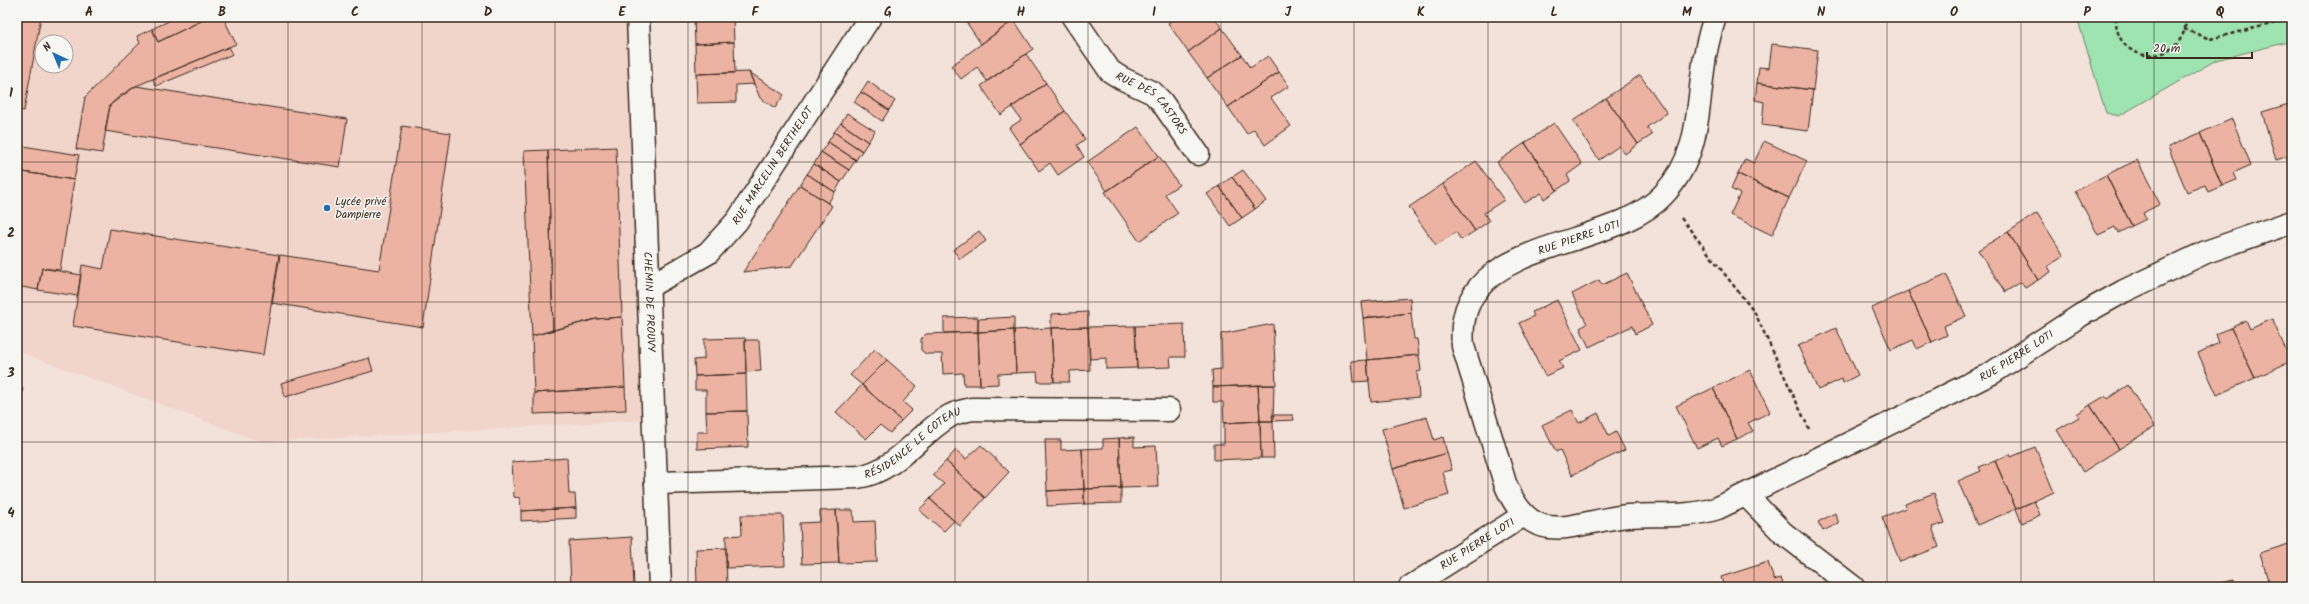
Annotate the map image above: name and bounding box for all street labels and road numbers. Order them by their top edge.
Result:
street label: RUE DES CASTORS [1112,68,1191,139]
street label: RUE MARCELIN BERTHELOT [728,102,819,229]
street label: RUE PIERRE LOTI [1536,216,1622,260]
street label: CHEMIN DE PROUVY [638,251,660,353]
street label: RUE PIERRE LOTI [1976,326,2058,387]
street label: RÉSIDENCE LE COTEAU [862,403,964,484]
street label: RUE PIERRE LOTI [1437,514,1519,575]

